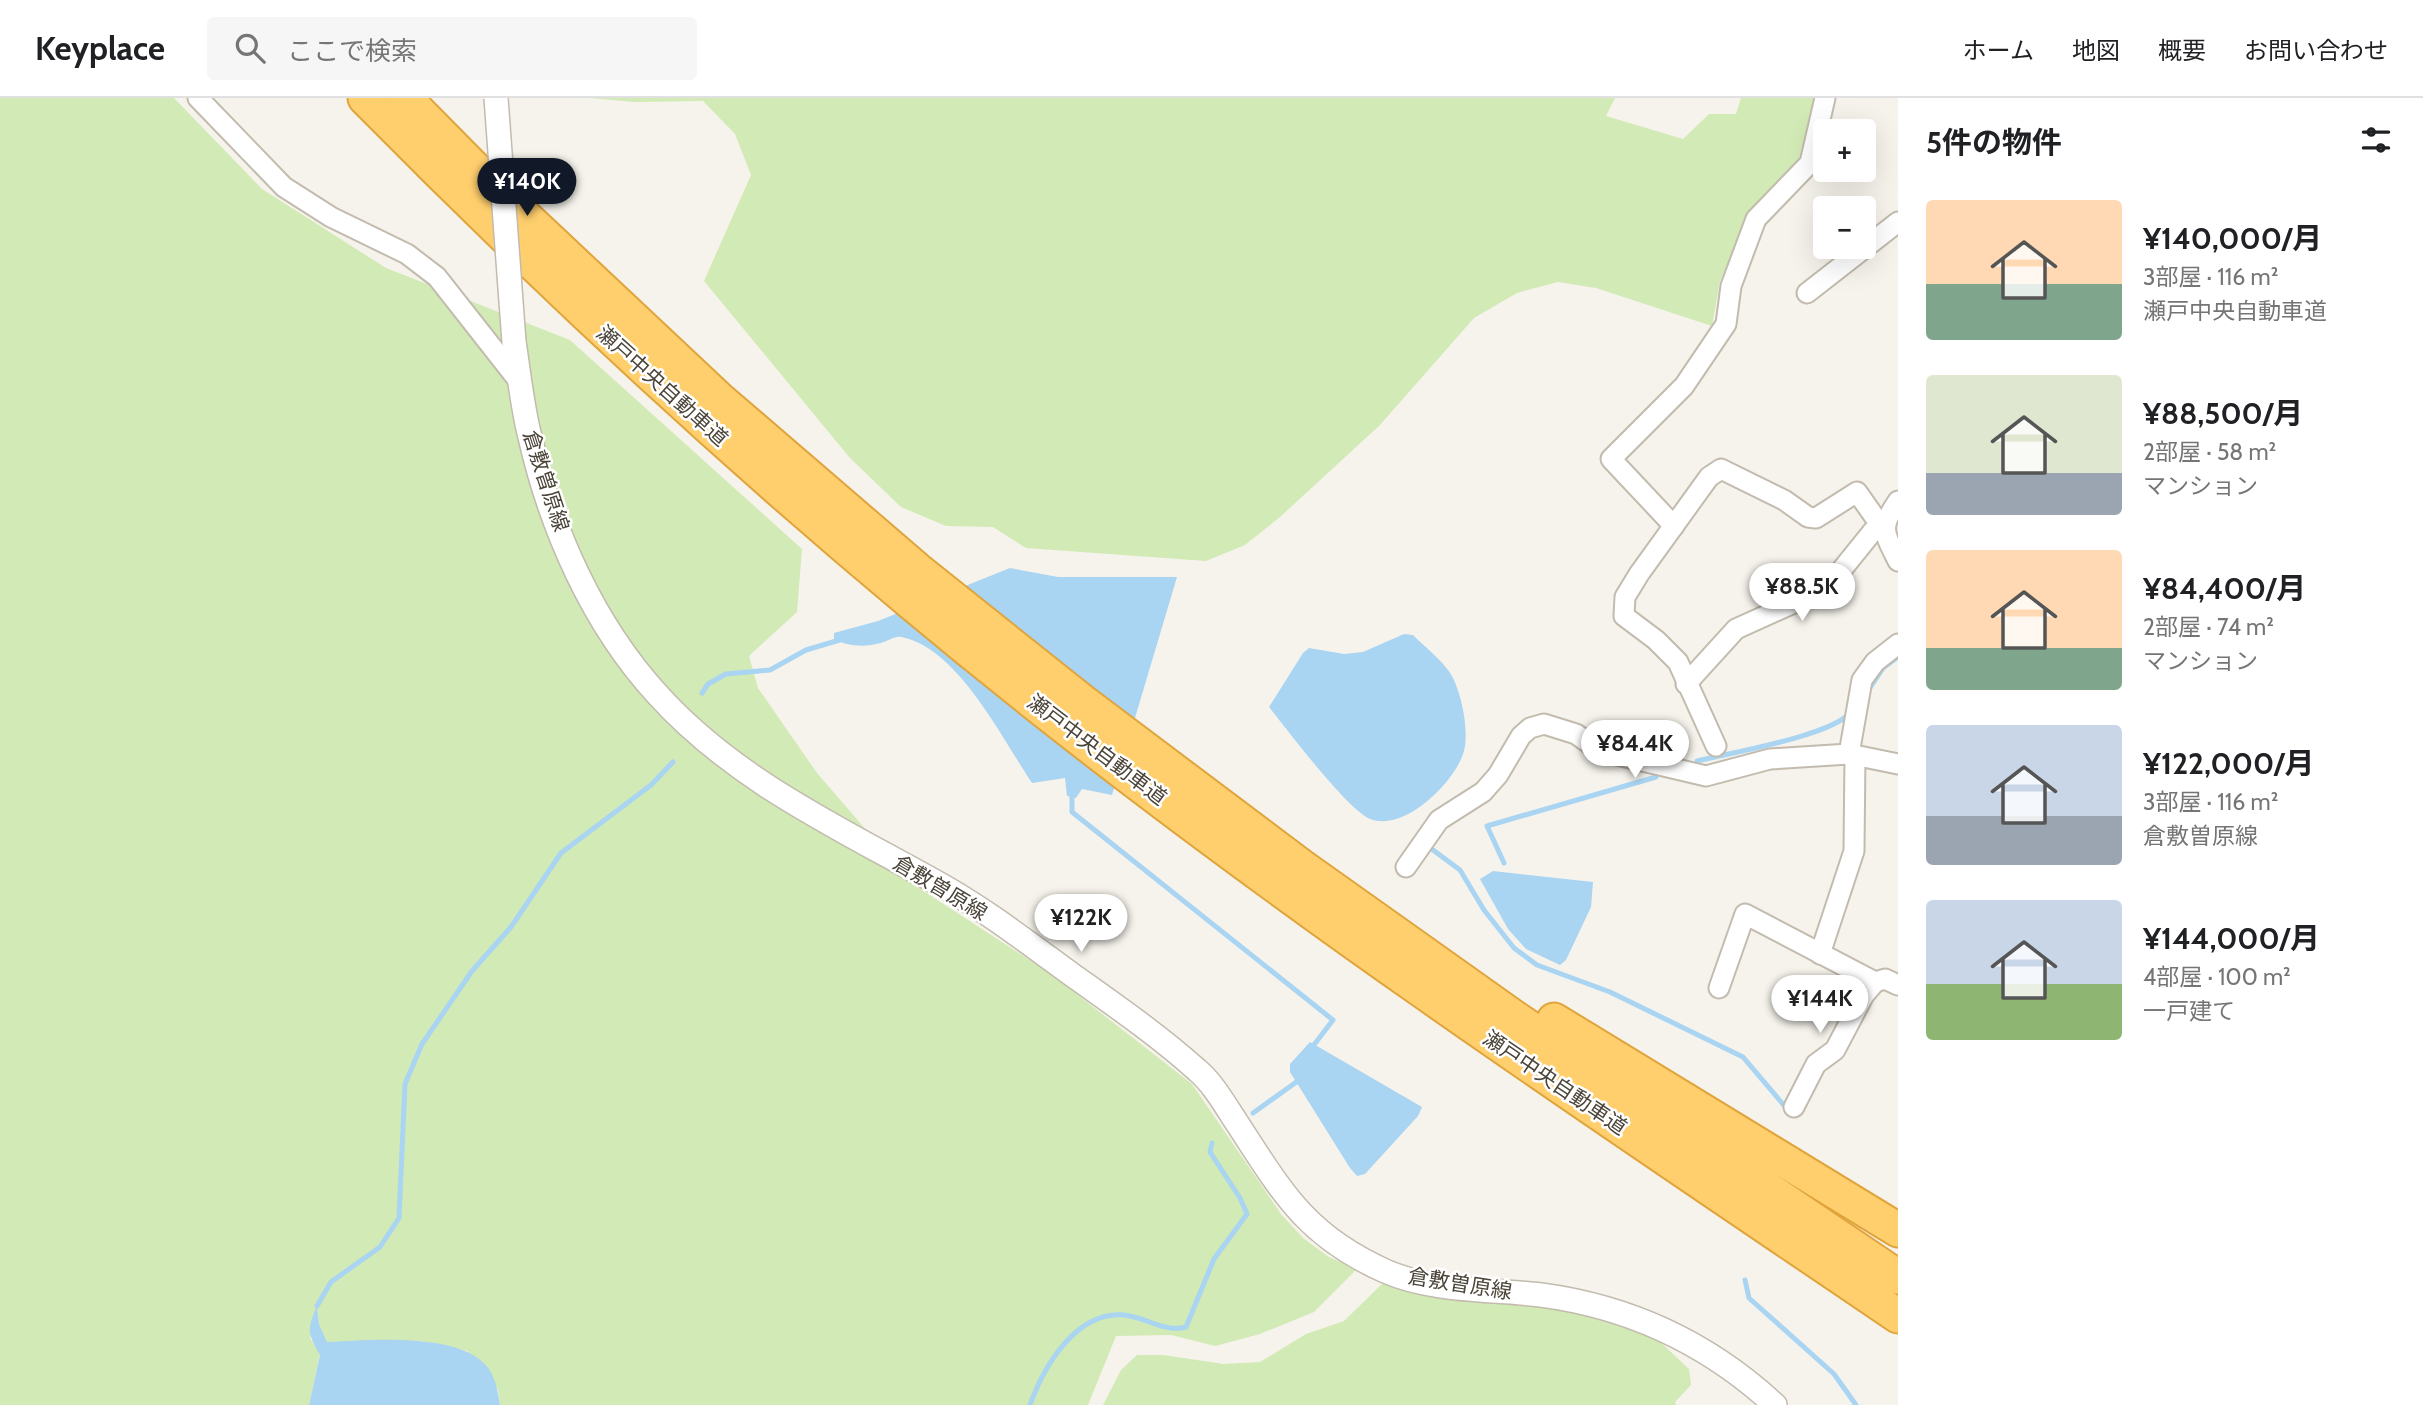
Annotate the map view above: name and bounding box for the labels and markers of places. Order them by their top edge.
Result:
pin: ¥140K [478,158,576,218]
pin: ¥88.5K [1745,564,1859,623]
pin: ¥84.4K [1578,720,1692,780]
pin: ¥122K [1032,894,1130,954]
pin: ¥144K [1771,976,1869,1035]

